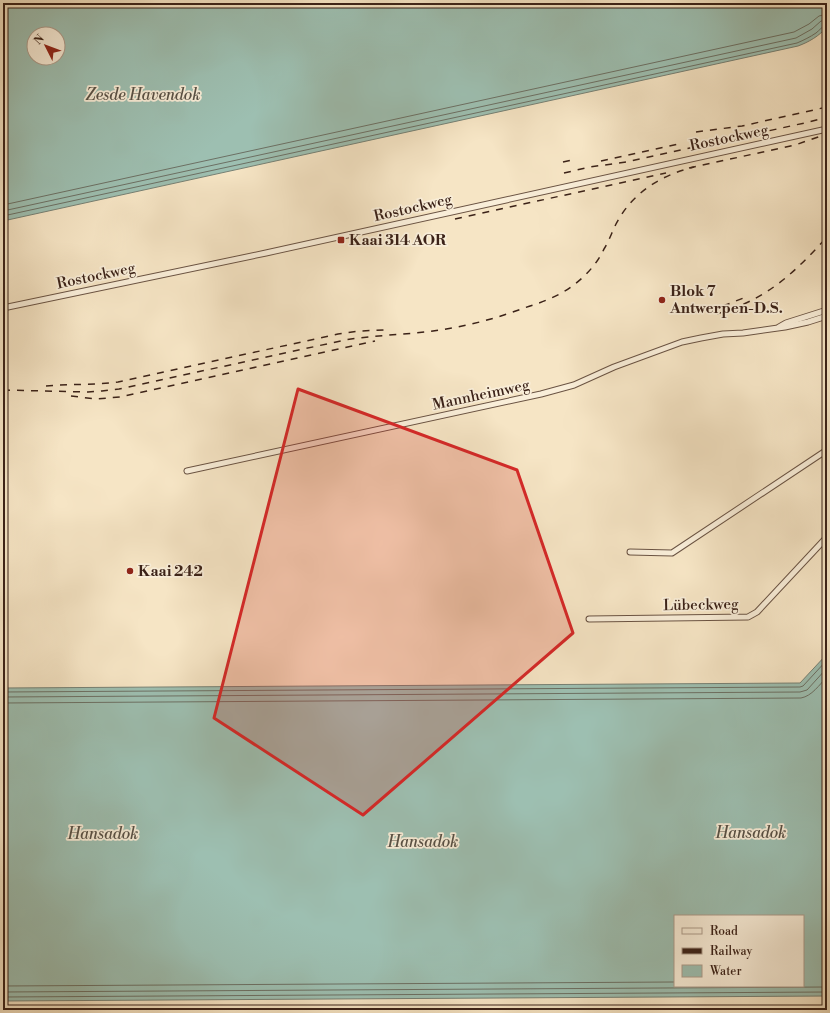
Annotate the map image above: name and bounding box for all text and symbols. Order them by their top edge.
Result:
north arrow [26,26,66,66]
text: N [31,32,48,48]
water label: Zesde Havendok [85,85,201,105]
street label: Rostockweg [688,120,770,156]
street label: Rostockweg [372,190,454,226]
place label: Kaai 314 AOR [349,231,447,250]
marker: Kaai 314 AOR [336,235,346,245]
street label: Rostockweg [55,258,137,294]
place label: Blok 7 Antwerpen-D.S. [669,282,783,318]
marker: Blok 7 Antwerpen-D.S. [657,295,667,305]
street label: Mannheimweg [431,375,532,415]
place label: Kaai 242 [138,562,203,581]
marker: Kaai 242 [125,566,135,576]
street label: Lübeckweg [663,595,739,615]
water label: Hansadok [715,823,787,843]
water label: Hansadok [67,824,139,844]
water label: Hansadok [387,832,459,852]
legend [674,915,804,987]
text: Road [710,924,738,939]
text: Railway [710,944,752,959]
text: Water [709,964,742,979]

